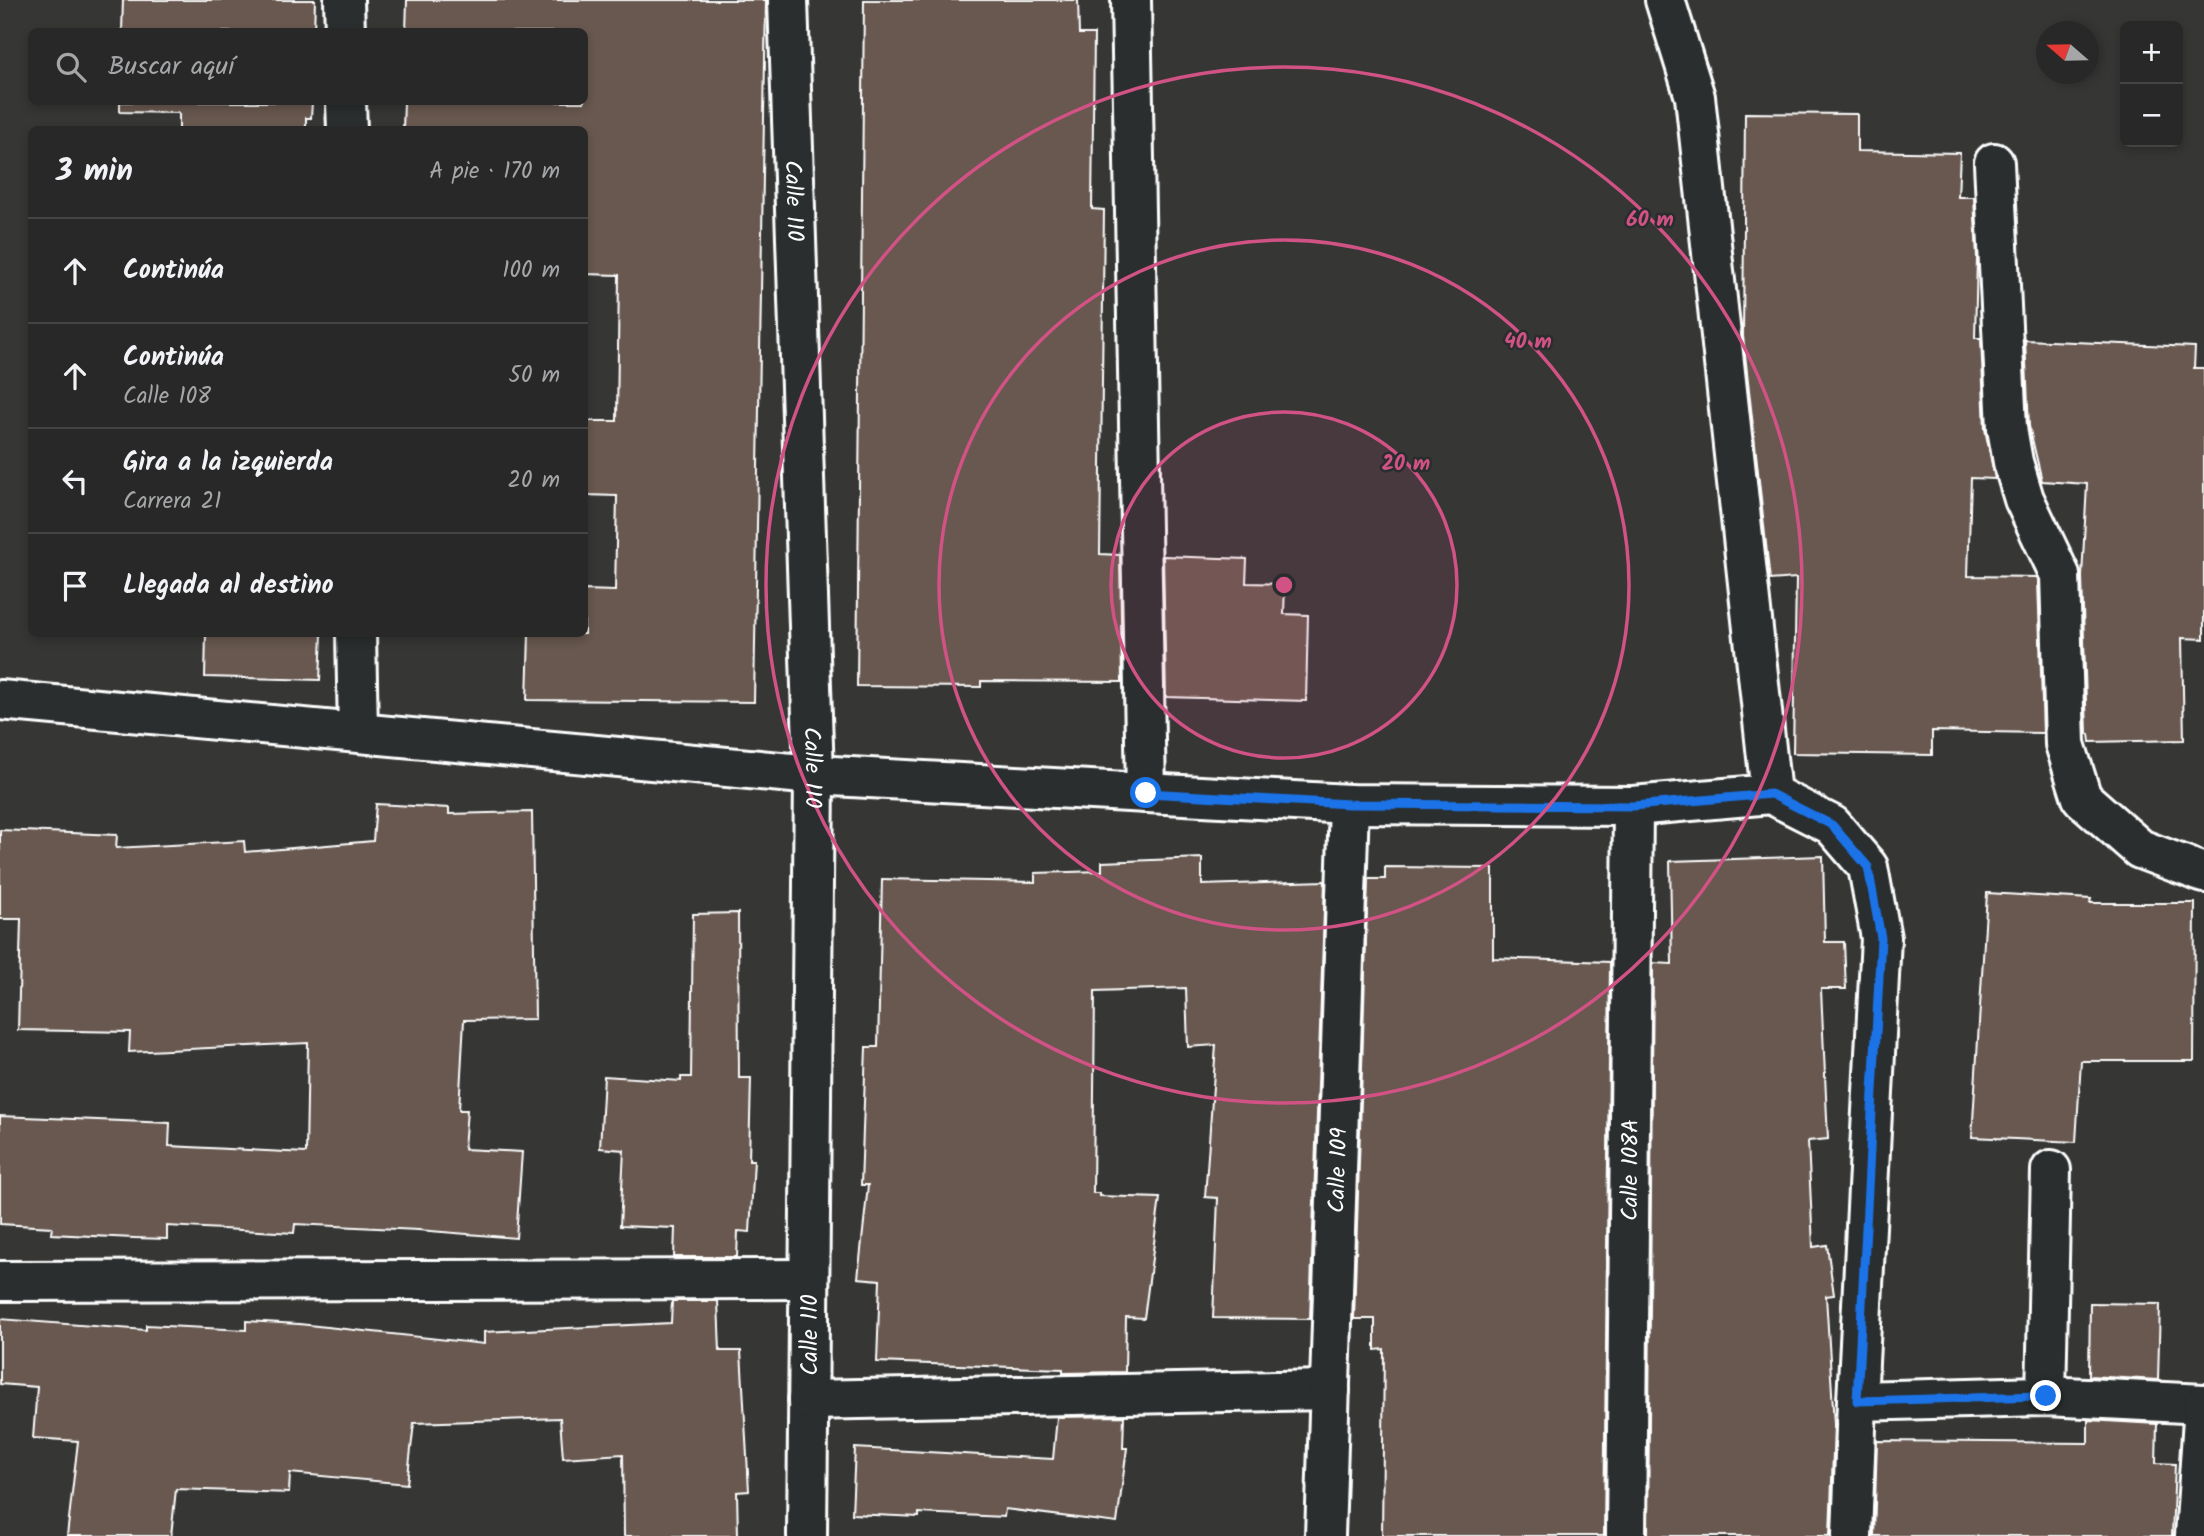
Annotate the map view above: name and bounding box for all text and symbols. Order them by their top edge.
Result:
north arrow [2036,21,2099,84]
map controls [2120,21,2183,147]
button: + [2120,21,2183,84]
search box [28,28,588,105]
text: Buscar aquí [108,46,234,88]
icon: search [52,48,90,86]
button: − [2120,84,2183,147]
text: 3 min [56,148,133,196]
text: A pie · 170 m [429,154,560,190]
street label: Calle 110 [773,160,812,242]
text: 60 m [1626,204,1674,237]
text: Continúa [123,250,224,292]
icon: ahead [56,252,94,290]
text: 100 m [502,253,560,289]
text: 40 m [1504,326,1552,359]
text: Continúa [123,337,224,379]
icon: ahead [56,357,94,395]
text: 50 m [509,358,560,394]
text: Calle 108 [123,379,211,415]
text: Gira a la izquierda [123,442,333,484]
text: 20 m [1382,448,1430,481]
icon: left [56,462,94,500]
text: 20 m [508,463,560,499]
text: Carrera 21 [123,484,221,520]
text: Llegada al destino [123,565,334,607]
icon: arrive [56,567,94,605]
centre of rings [1272,573,1296,597]
street label: Calle 110 [792,726,830,808]
route start [1130,777,1161,808]
street label: Calle 108A [1613,1119,1650,1221]
street label: Calle 109 [1320,1127,1358,1214]
street label: Calle 110 [793,1294,829,1376]
route end [2030,1380,2061,1411]

